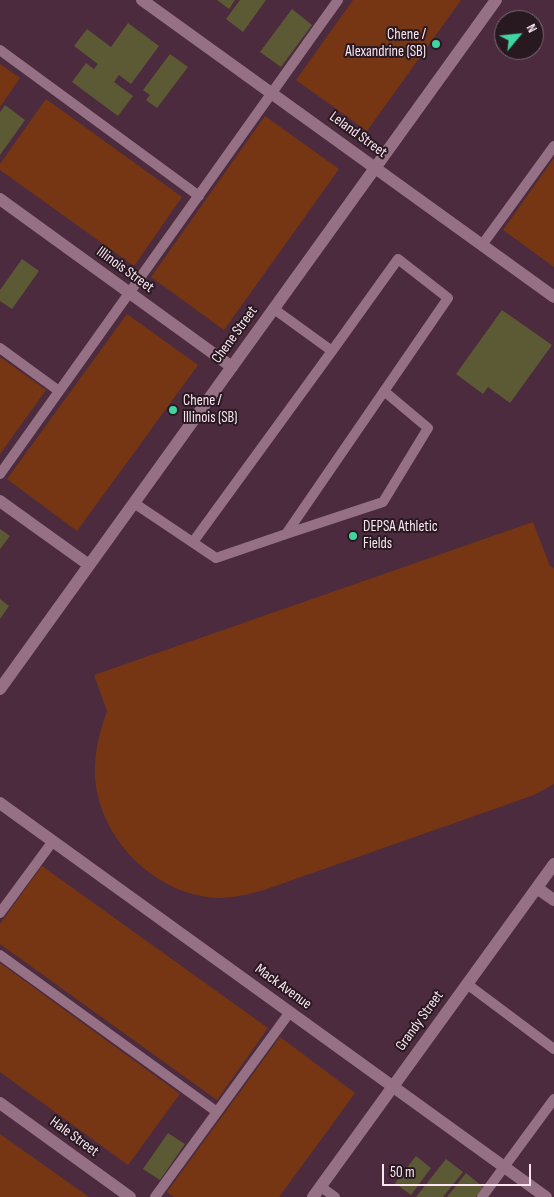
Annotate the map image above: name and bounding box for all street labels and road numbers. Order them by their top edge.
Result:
street label: Leland Street [326,108,390,162]
street label: Illinois Street [93,243,157,297]
street label: Chene Street [208,303,262,367]
street label: Mack Avenue [251,960,315,1014]
street label: Grandy Street [392,987,448,1055]
street label: Hale Street [46,1113,102,1161]

